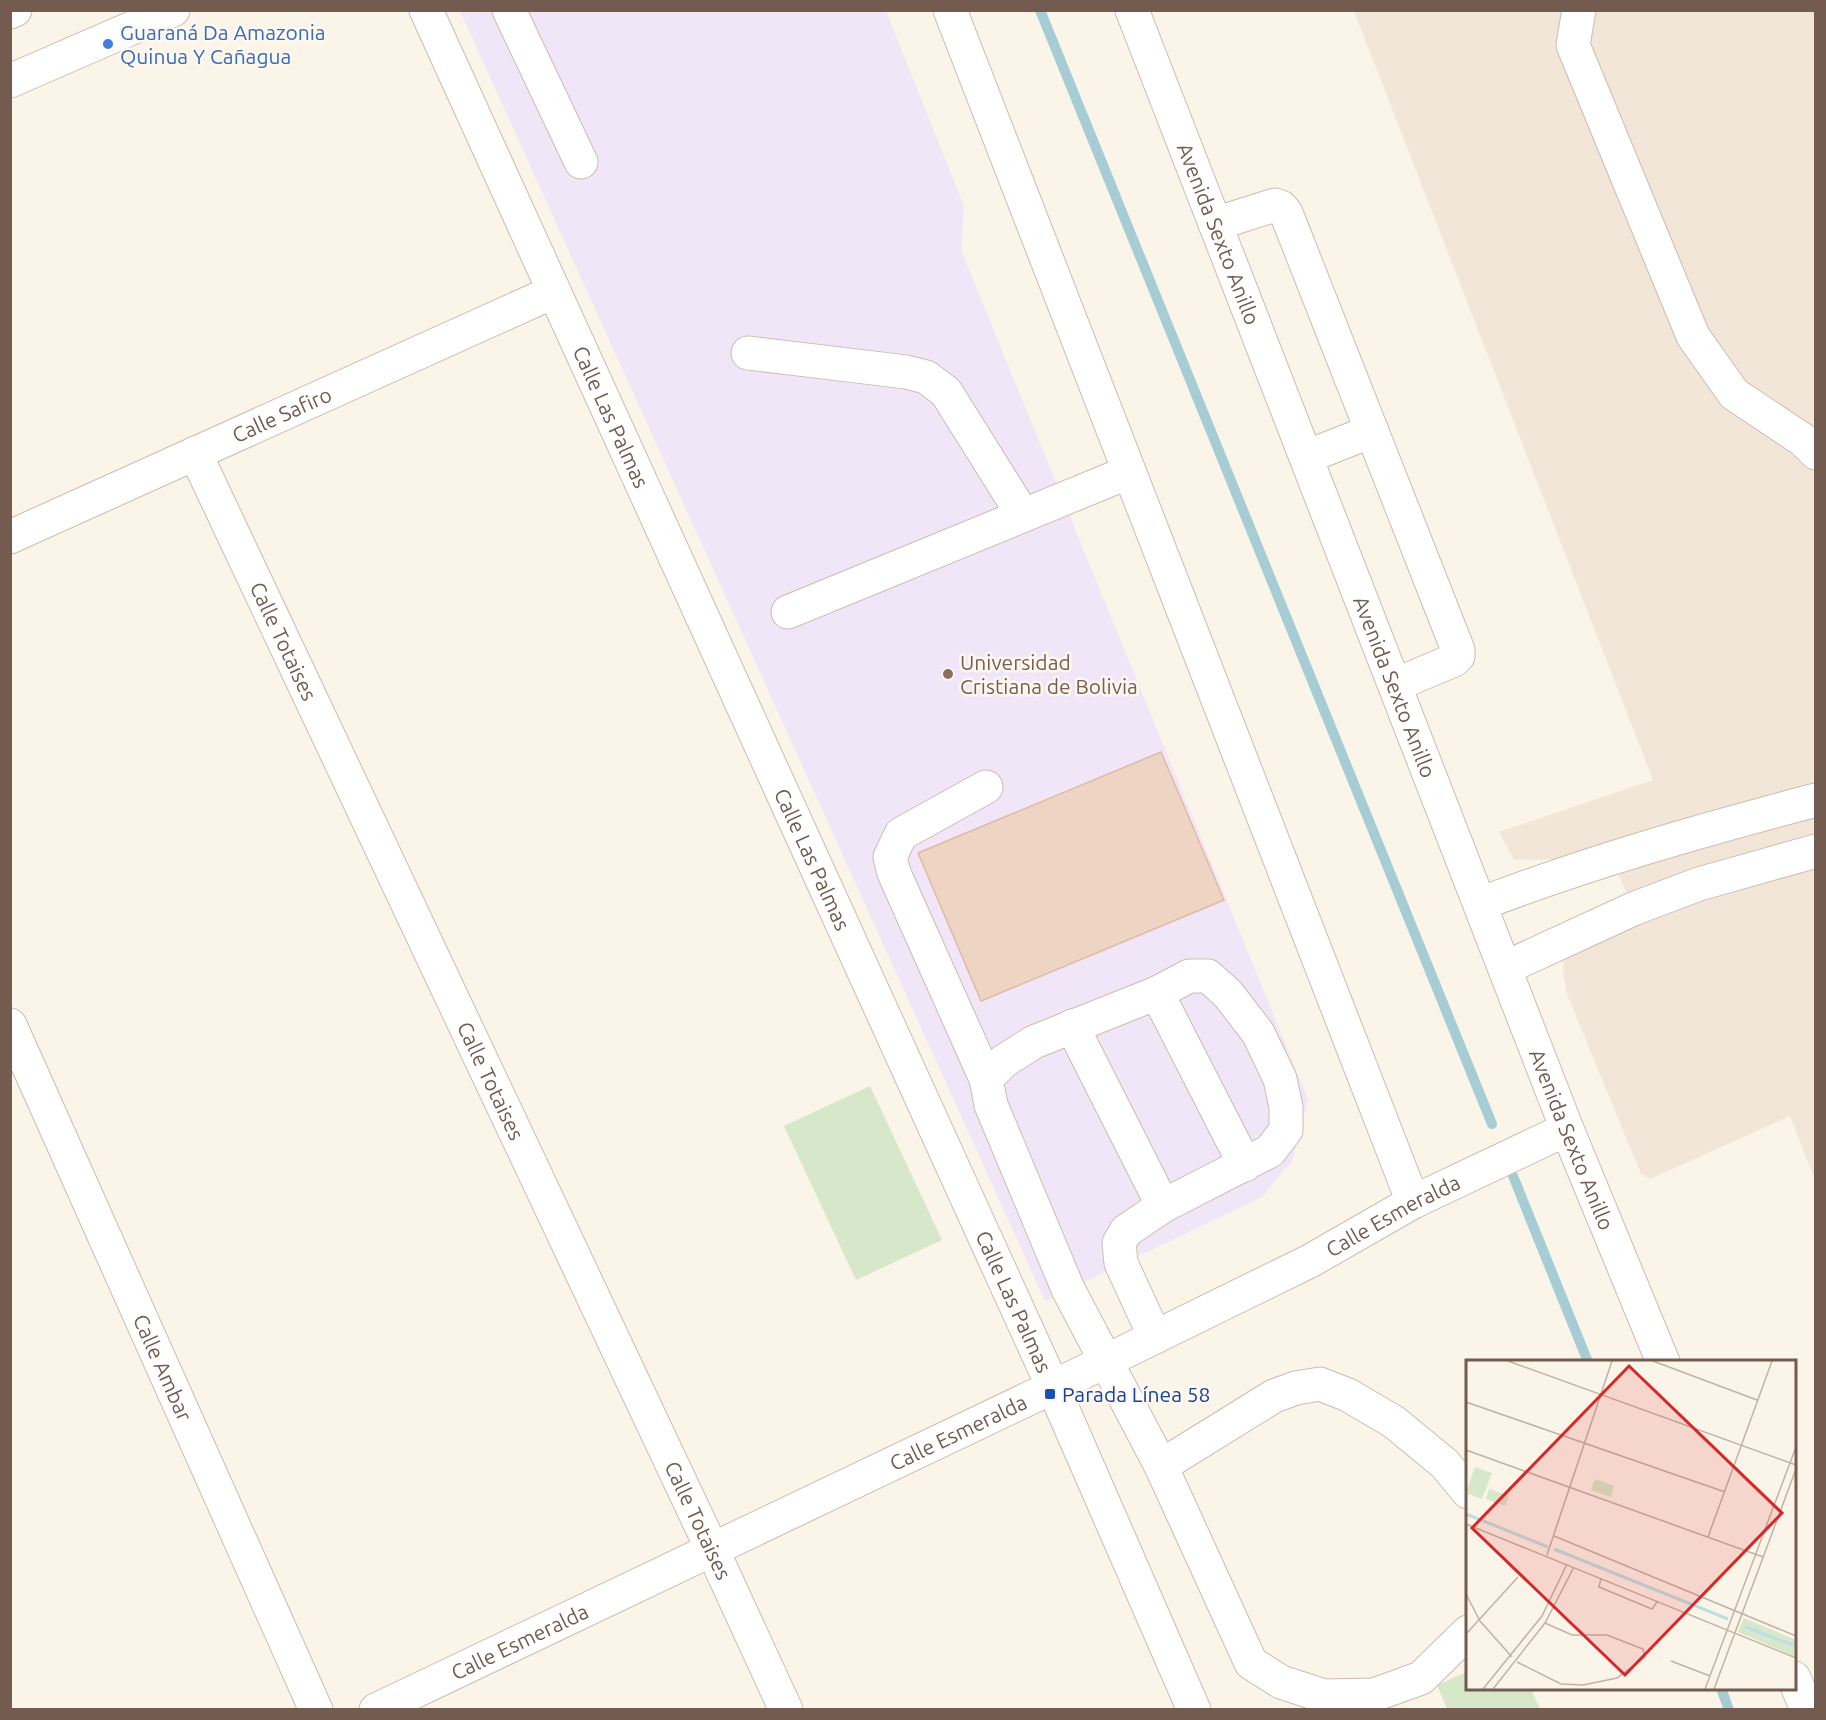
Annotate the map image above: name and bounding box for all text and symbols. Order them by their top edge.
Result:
place label: Guaraná Da Amazonia Quinua Y Cañagua [120,20,326,68]
marker: Guaraná Da Amazonia Quinua Y Cañagua [101,37,115,51]
street label: Avenida Sexto Anillo [1173,139,1265,328]
street label: Calle Las Palmas [569,342,654,492]
street label: Calle Safiro [228,382,335,447]
street label: Calle Totaises [246,578,322,704]
street label: Avenida Sexto Anillo [1349,592,1441,781]
place label: Universidad Cristiana de Bolivia [960,650,1138,698]
marker: Universidad Cristiana de Bolivia [941,667,955,681]
street label: Calle Las Palmas [770,784,855,934]
street label: Calle Totaises [453,1018,529,1144]
street label: Avenida Sexto Anillo [1525,1045,1619,1233]
street label: Calle Esmeralda [1321,1170,1464,1261]
street label: Calle Las Palmas [971,1227,1057,1376]
street label: Calle Ambar [129,1310,197,1424]
inset map [1466,1360,1796,1690]
place label: Parada Línea 58 [1062,1382,1210,1406]
marker: Parada Línea 58 [1043,1387,1057,1401]
street label: Calle Esmeralda [886,1389,1031,1475]
street label: Calle Totaises [660,1457,736,1583]
street label: Calle Esmeralda [447,1599,592,1684]

